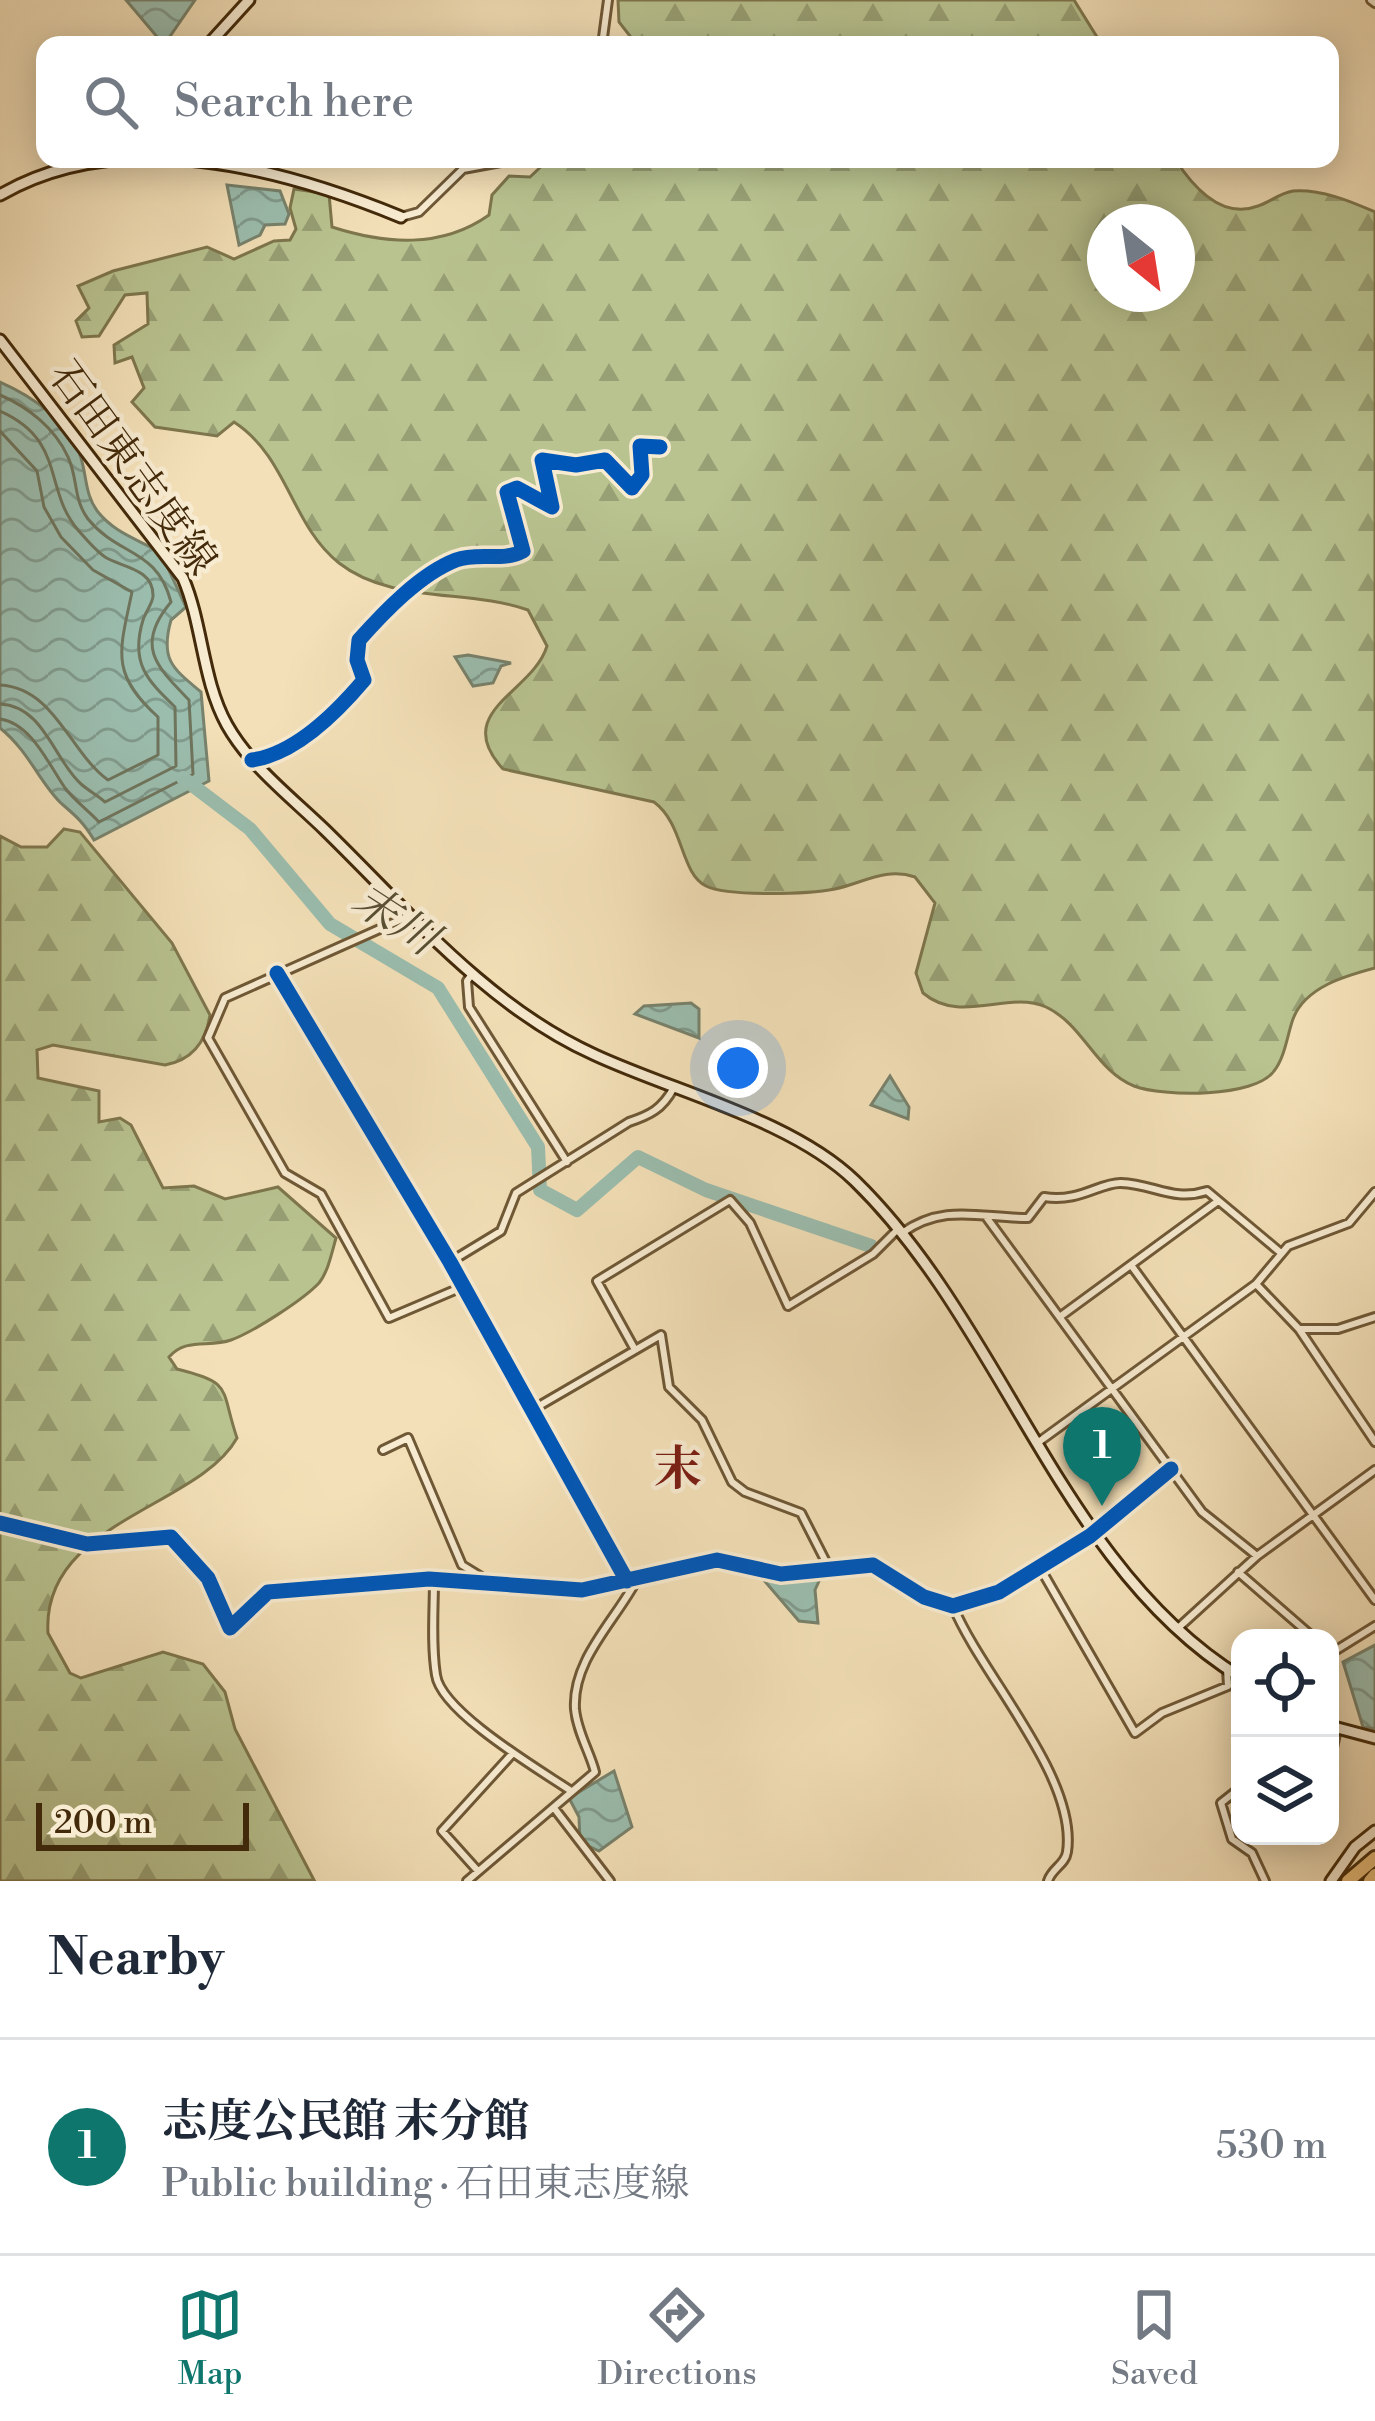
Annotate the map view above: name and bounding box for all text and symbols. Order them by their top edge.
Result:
search box [36,36,1339,168]
icon: search [78,69,144,135]
text: Search here [174,74,414,131]
north arrow [1087,204,1195,312]
street label: 石田東志度線 [36,351,227,586]
water label: 末川 [341,872,452,971]
your location [708,1038,768,1098]
pin: 1 [1063,1407,1141,1506]
district label: 末 [654,1441,702,1501]
map controls [1231,1629,1339,1845]
button: locate [1231,1629,1339,1737]
button: layers [1231,1737,1339,1845]
scale bar [36,1797,249,1850]
text: 200 m [54,1803,152,1844]
text: Nearby [48,1927,224,1991]
text: 志度公民館 末分館 [162,2094,529,2151]
text: 1 [78,2122,96,2171]
text: 530 m [1216,2122,1327,2171]
text: Public building · 石田東志度線 [162,2160,689,2209]
tab: Map [177,2282,243,2395]
tab: Directions [598,2282,757,2395]
tab: Saved [1111,2282,1198,2395]

